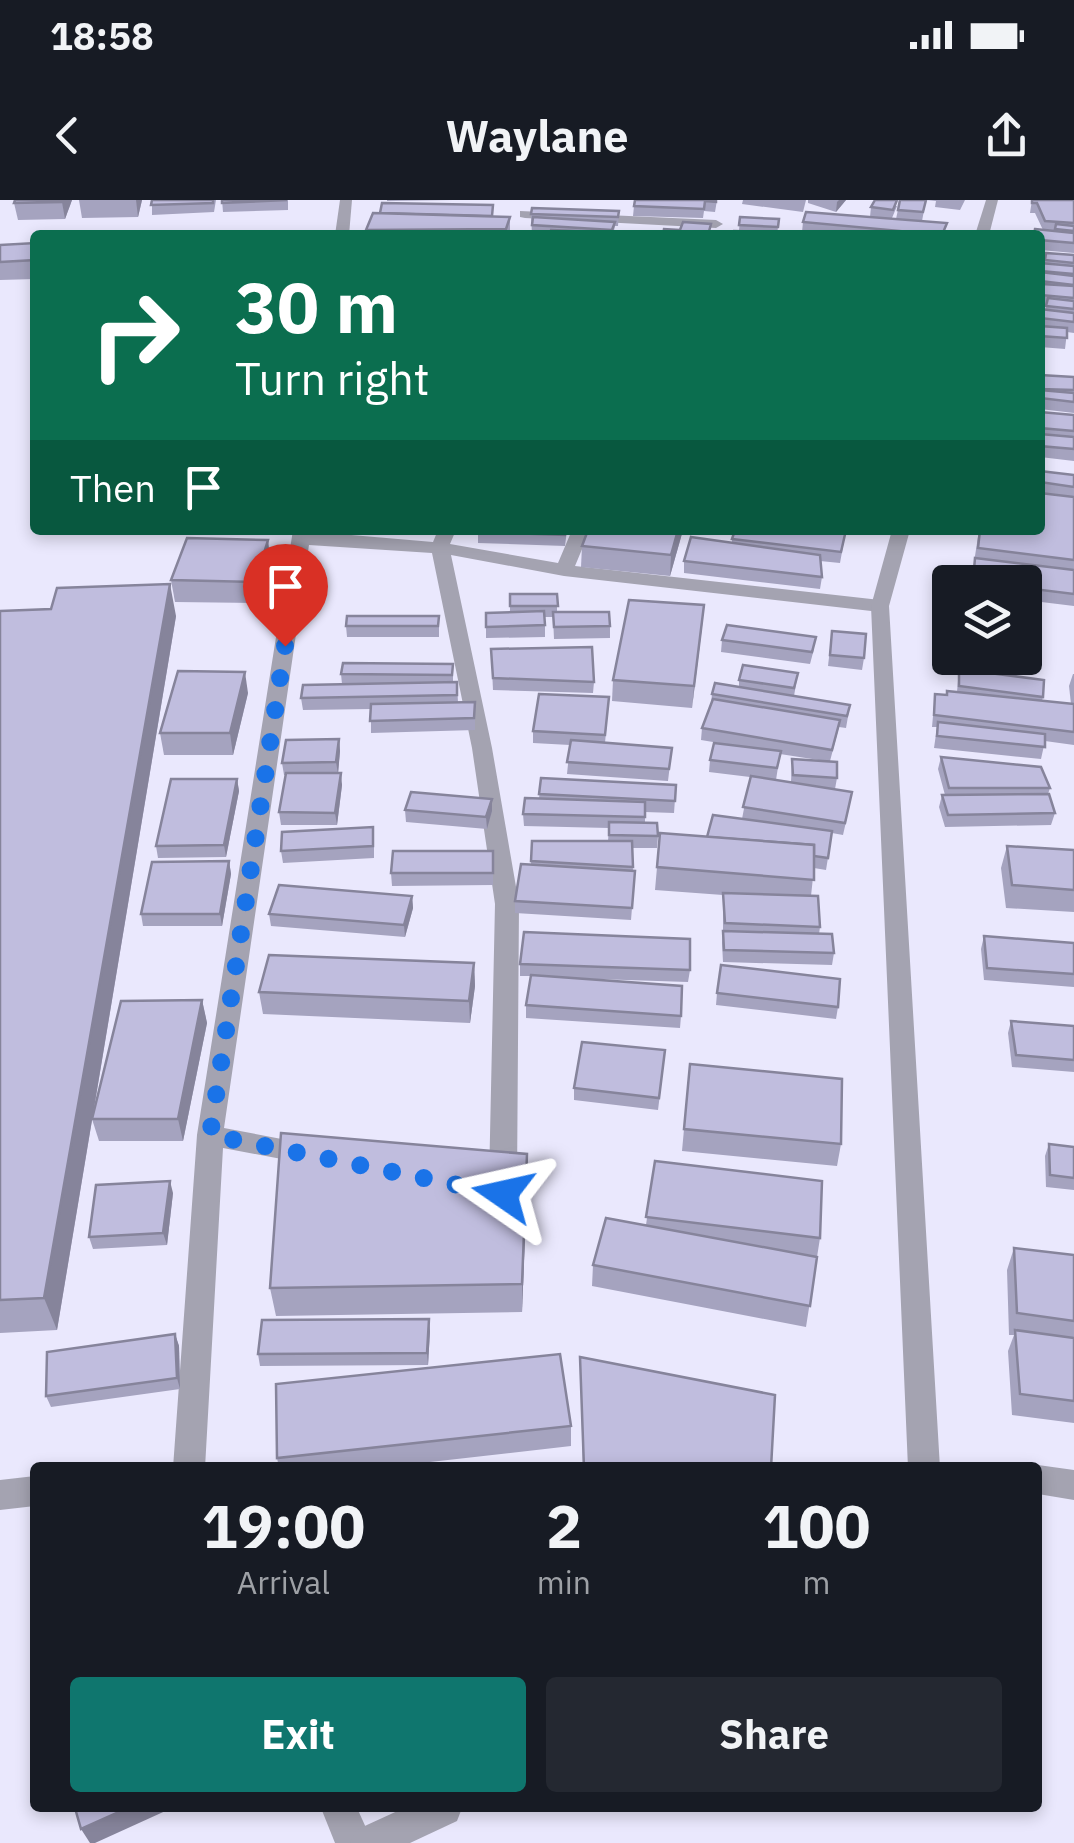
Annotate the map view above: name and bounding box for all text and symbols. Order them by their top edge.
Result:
text: 18:58 [50,11,154,60]
text: Waylane [445,106,629,164]
icon: back [40,108,95,163]
icon: share [979,108,1034,163]
text: 30 m [235,261,398,352]
icon: right [70,270,200,400]
text: Turn right [235,349,430,407]
icon: arrive [176,460,231,515]
text: Then [70,463,156,512]
pin [243,544,328,647]
icon: arrive [258,559,313,614]
map controls [932,565,1042,675]
button: layers [932,565,1042,675]
position arrow [451,1142,555,1246]
text: 19:00 [202,1486,365,1565]
text: 2 [546,1486,582,1565]
text: 100 [762,1486,870,1565]
text: Arrival [237,1561,330,1603]
text: min [537,1561,591,1603]
text: m [803,1561,830,1603]
button: Exit [70,1677,526,1792]
button: Share [546,1677,1002,1792]

